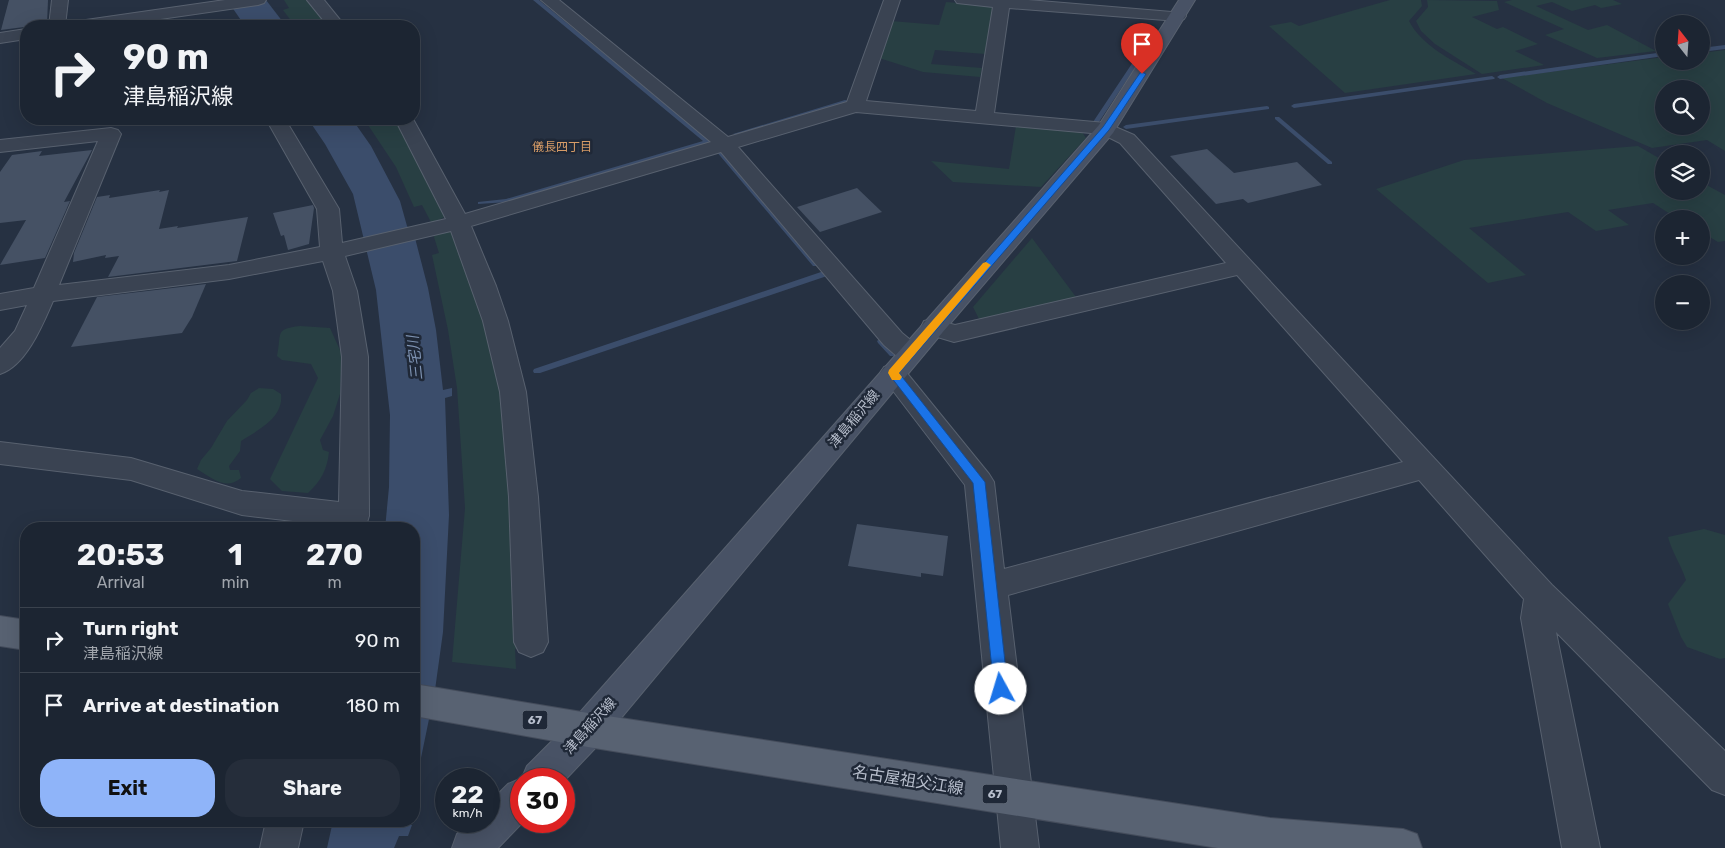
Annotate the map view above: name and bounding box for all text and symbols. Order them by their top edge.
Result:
north arrow [1655,15,1710,70]
map controls [1655,15,1710,330]
pin [1121,23,1163,74]
icon: arrive [1128,30,1156,58]
text: 90 m [123,36,209,78]
icon: right [40,40,105,105]
button: search [1655,80,1710,135]
text: 津島稲沢線 [123,83,233,110]
district label: 儀長四丁目 [532,140,592,154]
button: layers [1655,145,1710,200]
button: + [1655,210,1710,265]
button: − [1655,275,1710,330]
water label: 三宅川 [403,333,426,381]
street label: 津島稲沢線 [825,387,883,451]
text: 20:53 [77,537,165,573]
text: 1 [228,537,243,573]
text: 270 [306,537,363,573]
text: Arrival [97,573,145,592]
text: min [221,573,249,592]
text: m [327,573,342,592]
text: Turn right [83,617,178,640]
icon: right [40,626,68,654]
text: 90 m [355,629,400,652]
text: 津島稲沢線 [83,644,163,663]
position arrow [974,662,1026,714]
icon: arrive [40,691,68,719]
text: Arrive at destination [83,694,279,717]
text: 180 m [346,694,400,717]
street label: 津島稲沢線 [560,694,620,758]
road number: 67 [522,710,548,730]
button: Exit [40,759,215,817]
button: Share [225,759,400,817]
street label: 名古屋祖父江線 [851,762,965,798]
speed limit sign: 30 [510,768,575,833]
text: 22 [451,780,484,809]
road number: 67 [982,784,1008,804]
text: km/h [453,806,482,820]

